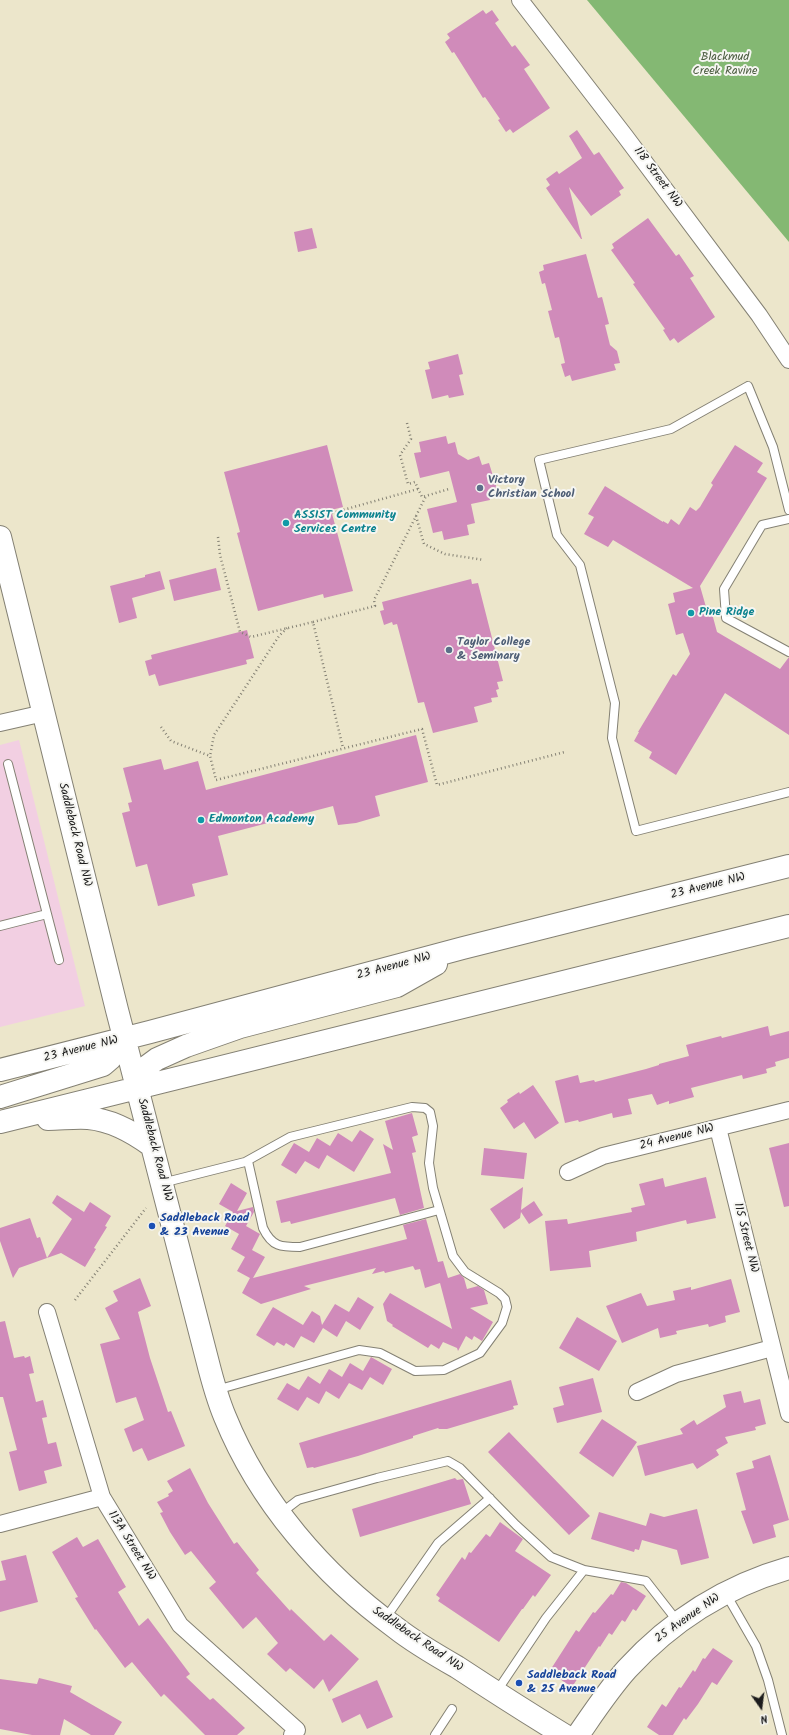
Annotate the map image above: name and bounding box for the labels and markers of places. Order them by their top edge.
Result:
place label: Victory Christian School [488,474,575,502]
marker: Victory Christian School [475,483,485,493]
place label: ASSIST Community Services Centre [294,509,396,537]
marker: ASSIST Community Services Centre [281,518,291,528]
place label: Pine Ridge [699,606,754,620]
marker: Pine Ridge [686,608,696,618]
place label: Taylor College & Seminary [457,636,530,664]
marker: Taylor College & Seminary [444,645,454,655]
place label: Edmonton Academy [209,813,314,827]
marker: Edmonton Academy [196,815,206,825]
place label: Saddleback Road & 23 Avenue [160,1212,249,1240]
marker: Saddleback Road & 23 Avenue [147,1221,157,1231]
place label: Saddleback Road & 25 Avenue [527,1669,616,1697]
marker: Saddleback Road & 25 Avenue [514,1678,524,1688]

